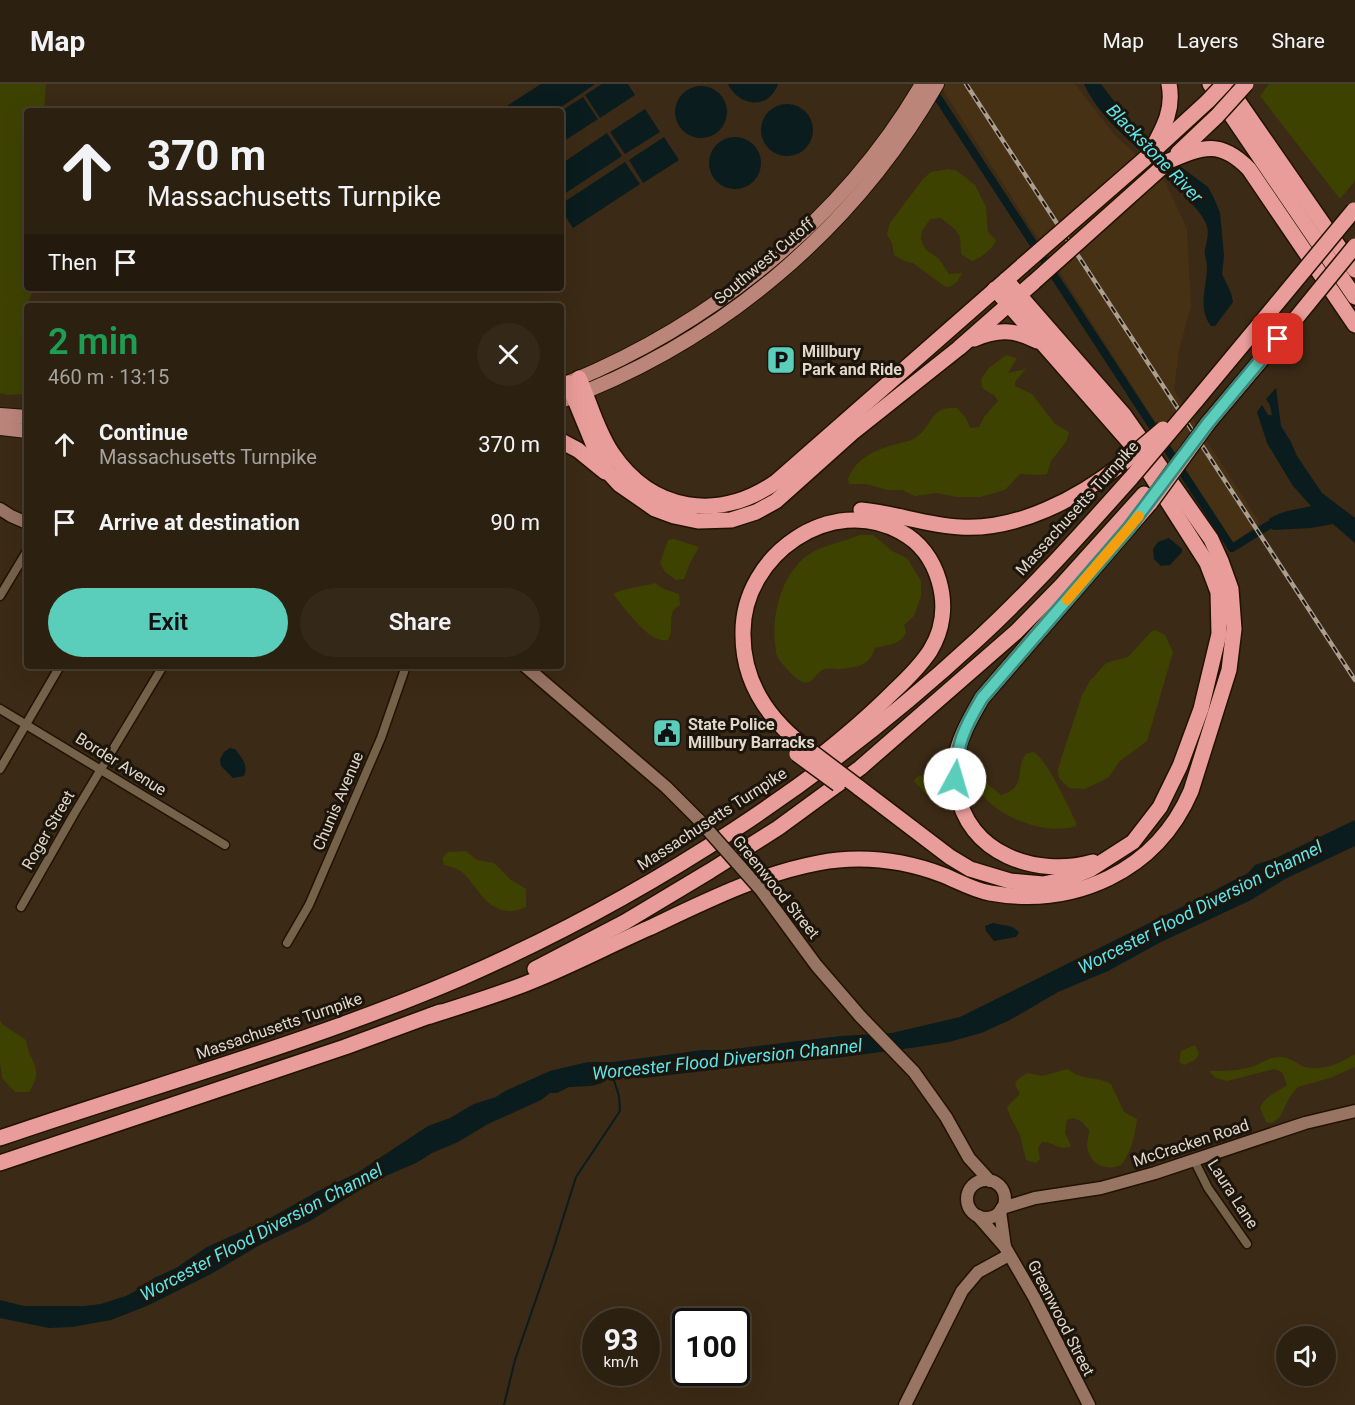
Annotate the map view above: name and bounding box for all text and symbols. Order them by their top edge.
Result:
text: Map [30,25,85,58]
text: Map [1102,29,1144,53]
text: Layers [1177,29,1238,53]
text: Share [1271,29,1325,53]
water label: Blackstone River [1103,99,1208,207]
text: 370 m [147,131,266,180]
icon: ahead [48,132,126,210]
text: Massachusetts Turnpike [147,181,441,213]
street label: Southwest Cutoff [710,214,818,308]
icon: arrive [109,246,142,279]
text: Then [48,250,97,275]
pin [1252,313,1303,364]
text: 2 min [48,321,138,363]
icon: arrive [1261,322,1294,355]
button: close [477,323,540,386]
place label: Millbury Park and Ride [802,342,902,379]
parking icon: Millbury Park and Ride [765,344,797,376]
text: 460 m · 13:15 [48,365,169,389]
text: Continue [99,420,188,445]
icon: ahead [48,428,81,461]
text: 370 m [478,432,540,457]
street label: Massachusetts Turnpike [1012,437,1142,579]
text: Massachusetts Turnpike [99,445,317,469]
icon: arrive [48,506,81,539]
text: Arrive at destination [99,510,300,535]
text: 90 m [491,510,540,535]
button: Exit [48,588,288,657]
button: Share [300,588,540,657]
place label: State Police Millbury Barracks [688,715,815,752]
public building icon: State Police Millbury Barracks [651,717,683,749]
street label: Border Avenue [72,728,170,800]
position arrow [923,747,987,811]
street label: Chunis Avenue [309,749,367,853]
street label: Massachusetts Turnpike [634,764,790,874]
street label: Roger Street [18,787,78,873]
street label: Greenwood Street [729,831,823,943]
water label: Worcester Flood Diversion Channel [1074,836,1326,978]
street label: Massachusetts Turnpike [194,989,364,1063]
water label: Worcester Flood Diversion Channel [591,1034,864,1084]
street label: McCracken Road [1131,1115,1251,1171]
street label: Laura Lane [1204,1156,1262,1232]
water label: Worcester Flood Diversion Channel [136,1159,386,1305]
street label: Greenwood Street [1024,1257,1098,1379]
speed limit sign: 100 [672,1308,750,1386]
text: 93 [604,1322,638,1357]
map controls [1276,1326,1336,1386]
button: sound [1276,1326,1336,1386]
text: km/h [603,1353,639,1371]

